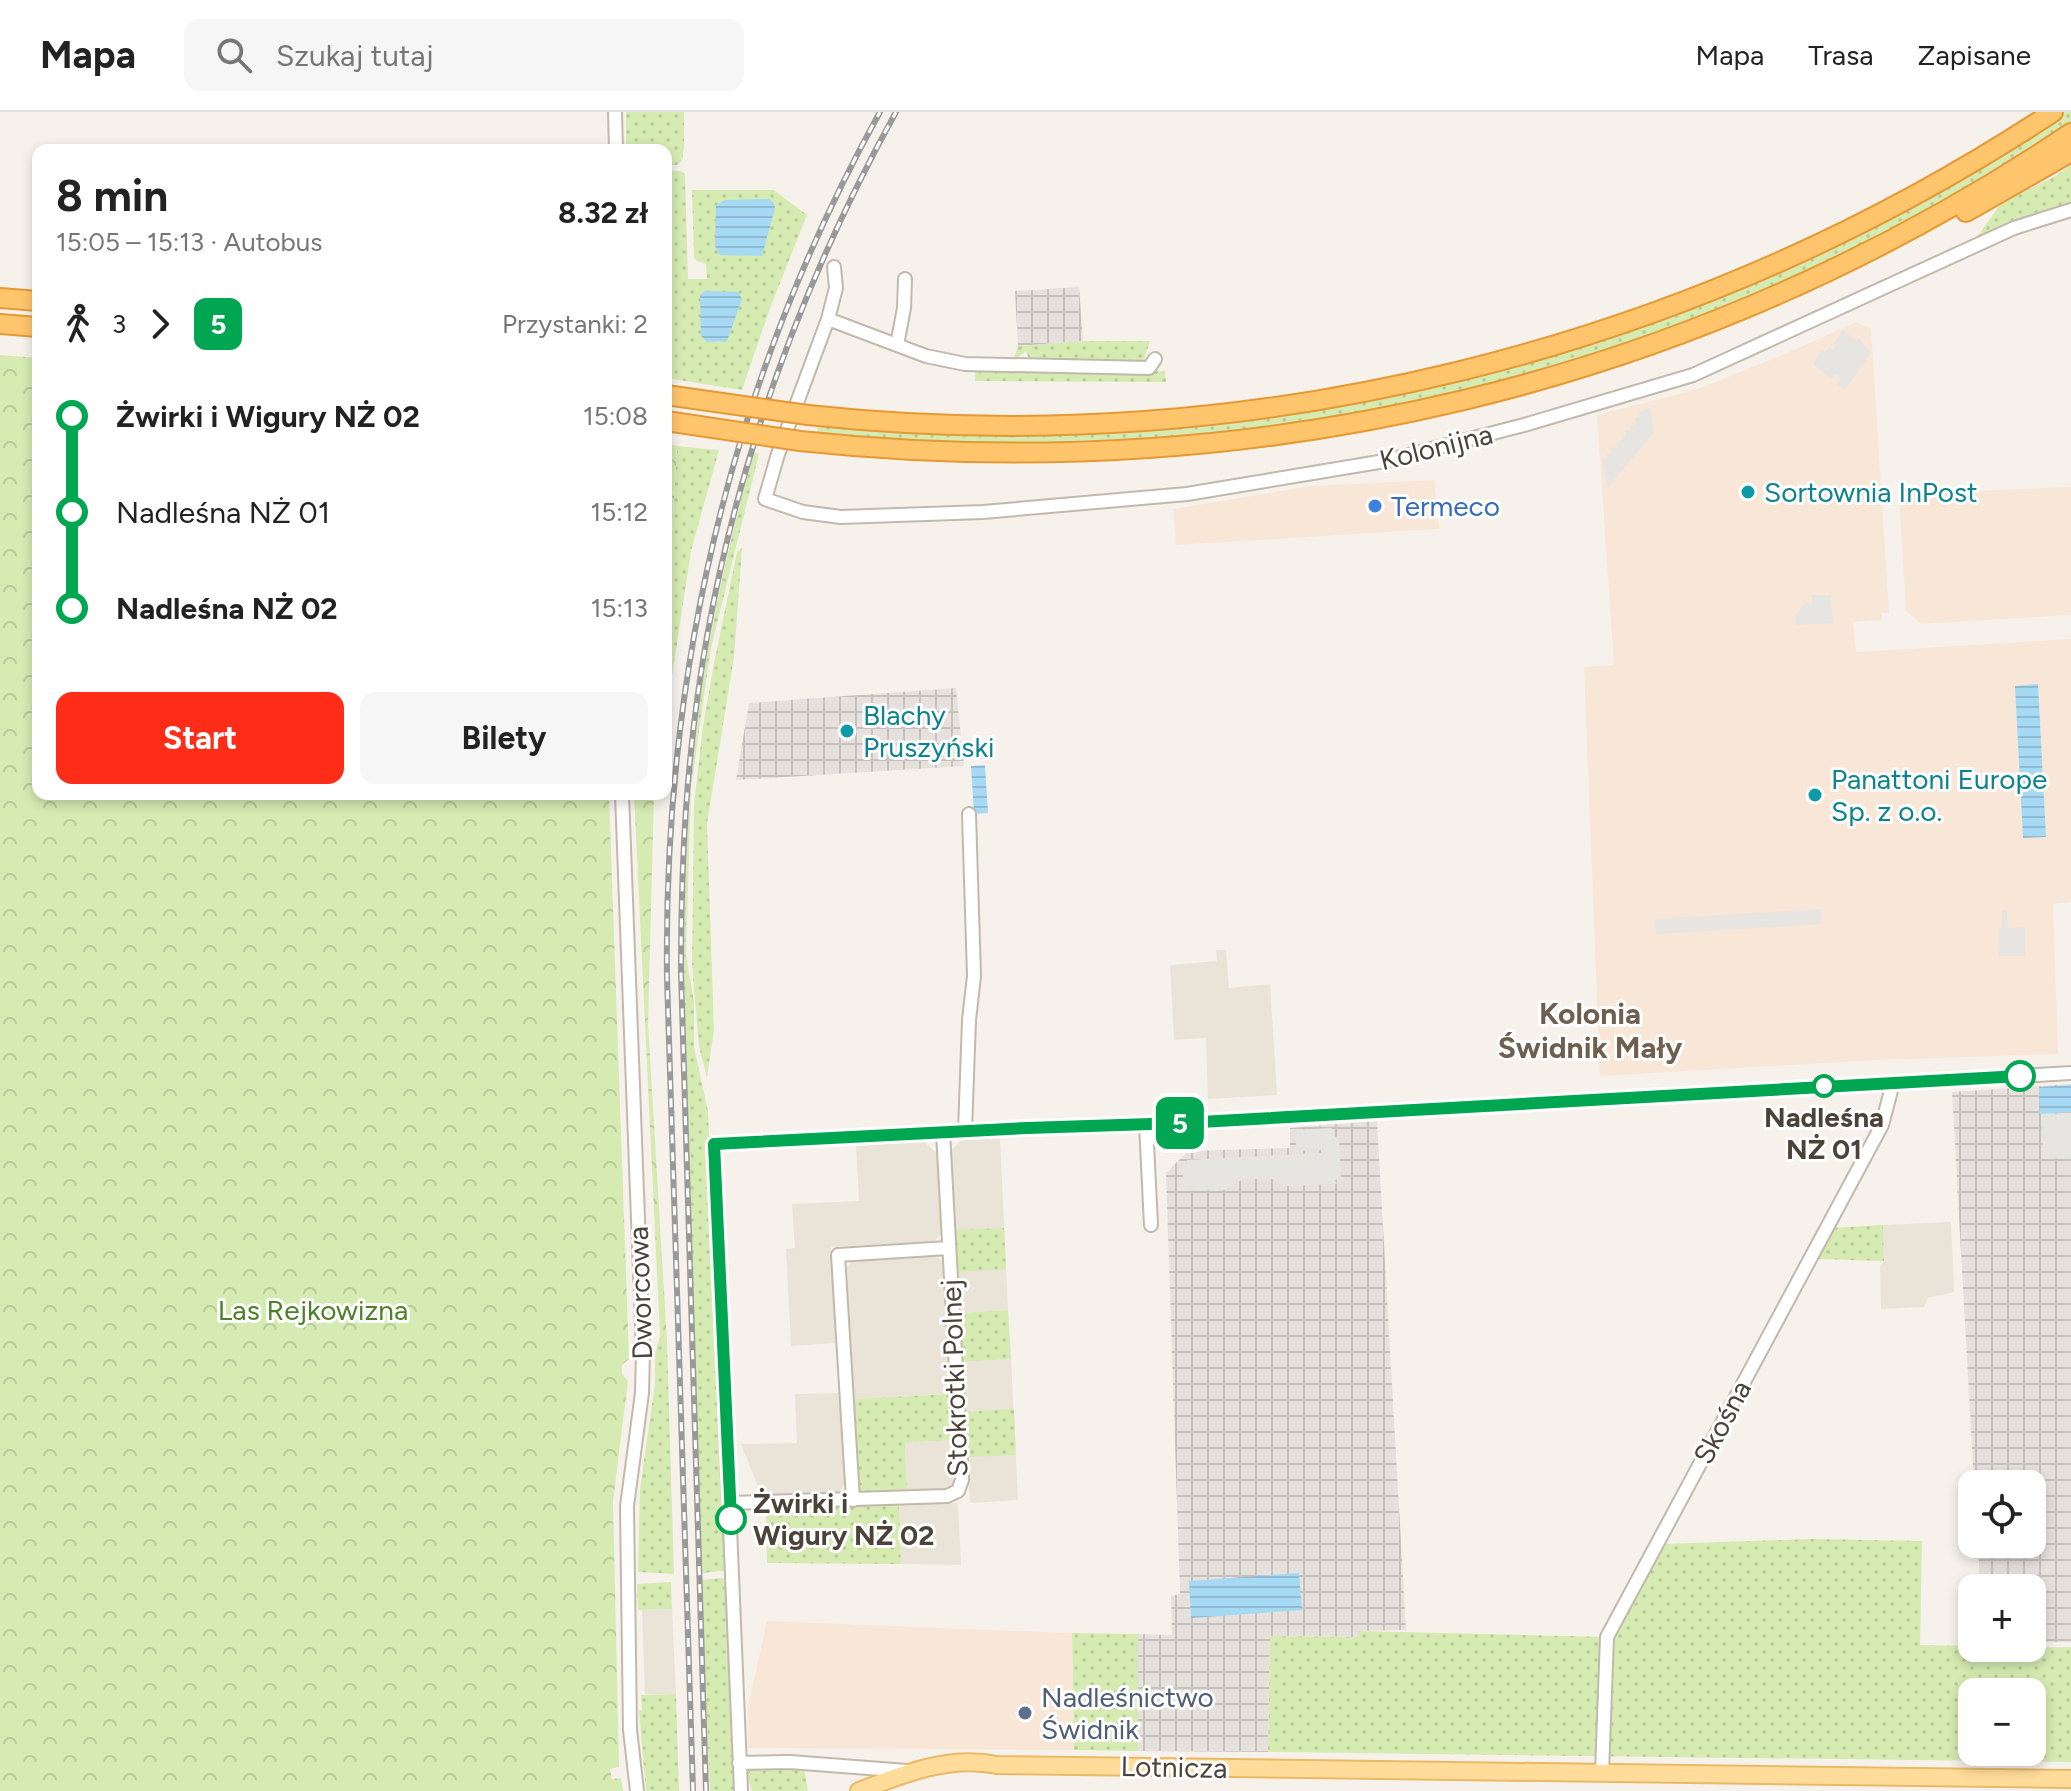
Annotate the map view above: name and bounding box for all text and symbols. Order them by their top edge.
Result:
search box [184,19,744,91]
text: Mapa [40,32,136,78]
icon: search [212,33,256,77]
text: Szukaj tutaj [276,37,434,74]
text: Mapa [1695,38,1764,72]
text: Trasa [1808,38,1873,72]
text: Zapisane [1917,38,2031,72]
text: 8 min [56,169,168,222]
text: 8.32 zł [558,194,648,231]
text: 15:05 – 15:13 · Autobus [56,226,322,258]
icon: walk [56,302,100,346]
icon: forward [138,302,182,346]
text: 5 [210,307,226,341]
text: 3 [112,308,126,340]
text: Przystanki: 2 [502,308,648,340]
text: Żwirki i Wigury NŻ 02 [116,398,420,435]
text: 15:08 [583,400,648,432]
street label: Kolonijna [1376,417,1496,477]
place label: Sortownia InPost [1764,475,1978,509]
marker: Sortownia InPost [1739,483,1757,501]
place label: Termeco [1391,489,1500,523]
text: Nadleśna NŻ 01 [116,494,330,531]
text: 15:12 [590,496,648,528]
marker: Termeco [1366,497,1384,515]
text: Nadleśna NŻ 02 [116,590,338,627]
text: 15:13 [591,592,648,624]
button: Start [56,692,344,784]
button: Bilety [360,692,648,784]
place label: Blachy Pruszyński [863,698,994,764]
marker: Blachy Pruszyński [838,722,856,740]
place label: Panattoni Europe Sp. z o.o. [1831,762,2047,828]
marker: Panattoni Europe Sp. z o.o. [1806,786,1824,804]
district label: Kolonia Świdnik Mały [1498,995,1683,1066]
unlabelled marker [2005,1061,2035,1091]
marker: Nadleśna NŻ 01 [1813,1075,1835,1097]
line badge: 5 [1154,1097,1206,1149]
place label: Nadleśna NŻ 01 [1764,1100,1884,1166]
text: 5 [1172,1106,1188,1140]
street label: Dworcowa [621,1226,659,1360]
street label: Stokrotki Polnej [934,1279,974,1477]
park label: Las Rejkowizna [218,1293,408,1327]
street label: Skośna [1686,1374,1758,1470]
map controls [1958,1470,2046,1766]
button: locate [1958,1470,2046,1558]
place label: Żwirki i Wigury NŻ 02 [753,1486,934,1552]
marker: Żwirki i Wigury NŻ 02 [716,1504,746,1534]
button: + [1958,1574,2046,1662]
button: − [1958,1678,2046,1766]
place label: Nadleśnictwo Świdnik [1041,1680,1214,1746]
marker: Nadleśnictwo Świdnik [1016,1704,1034,1722]
street label: Lotnicza [1120,1749,1228,1785]

